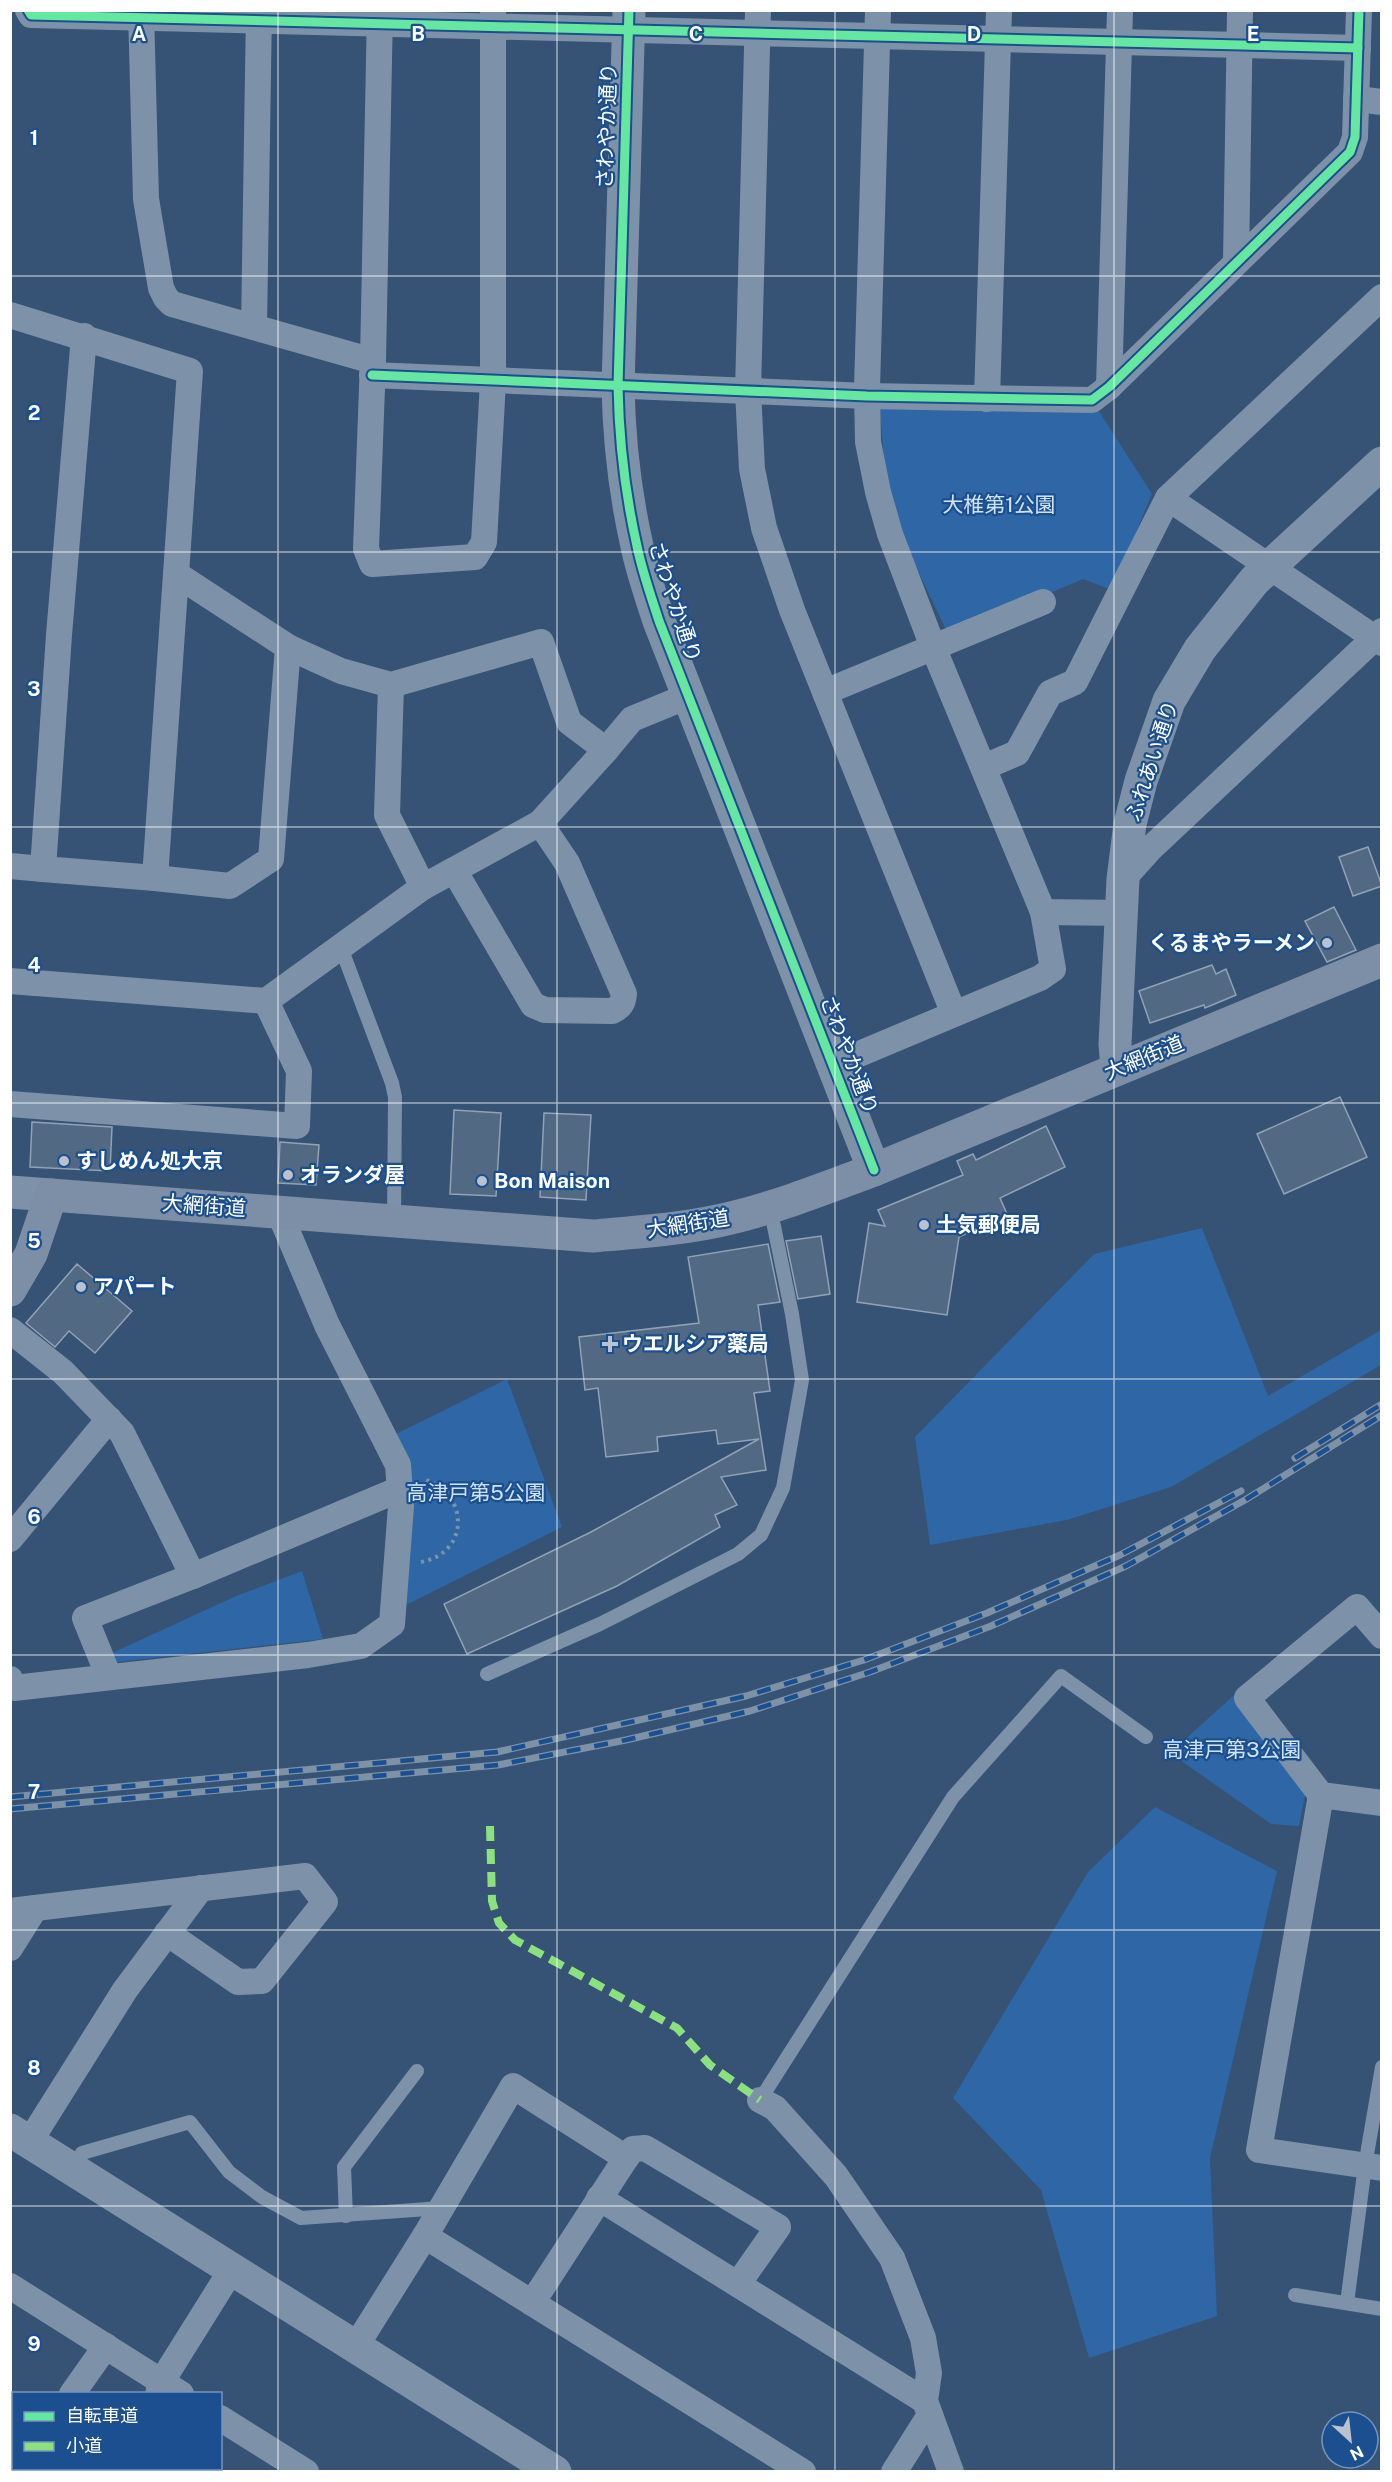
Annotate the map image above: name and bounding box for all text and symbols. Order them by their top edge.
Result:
text: A [132,22,146,46]
text: B [411,22,425,46]
text: C [689,22,703,46]
text: D [967,22,981,46]
text: E [1247,22,1259,46]
street label: さわやか通り [592,63,621,189]
text: 1 [30,126,38,150]
text: 2 [28,401,40,425]
park label: 大椎第1公園 [942,492,1056,517]
street label: さわやか通り [644,538,707,666]
text: 3 [27,677,41,701]
street label: ふれあい通り [1120,697,1183,825]
place label: くるまやラーメン [1148,930,1315,955]
marker: くるまやラーメン [1320,936,1334,950]
text: 4 [27,953,41,977]
street label: さわやか通り [815,992,884,1118]
street label: 大網街道 [1100,1030,1187,1085]
place label: すしめん処大京 [76,1148,223,1173]
marker: すしめん処大京 [57,1154,71,1168]
place label: オランダ屋 [300,1162,405,1187]
marker: オランダ屋 [281,1168,295,1182]
place label: Bon Maison [494,1168,610,1193]
marker: Bon Maison [475,1174,489,1188]
street label: 大網街道 [161,1190,247,1221]
street label: 大網街道 [644,1205,731,1242]
place label: 土気郵便局 [936,1212,1041,1237]
marker: 土気郵便局 [917,1218,931,1232]
text: 5 [27,1229,41,1253]
place label: アパート [93,1274,177,1299]
marker: アパート [74,1280,88,1294]
place label: ウエルシア薬局 [622,1331,769,1356]
marker: ウエルシア薬局 [603,1337,617,1351]
park label: 高津戸第5公園 [406,1480,546,1505]
text: 6 [27,1505,41,1529]
park label: 高津戸第3公園 [1162,1737,1302,1762]
text: 7 [28,1780,40,1804]
text: 8 [27,2056,41,2080]
text: 9 [27,2332,41,2356]
legend [12,2392,222,2470]
text: 自転車道 [66,2405,138,2426]
north arrow [1320,2410,1380,2470]
text: 小道 [66,2435,102,2456]
text: N [1347,2442,1366,2464]

